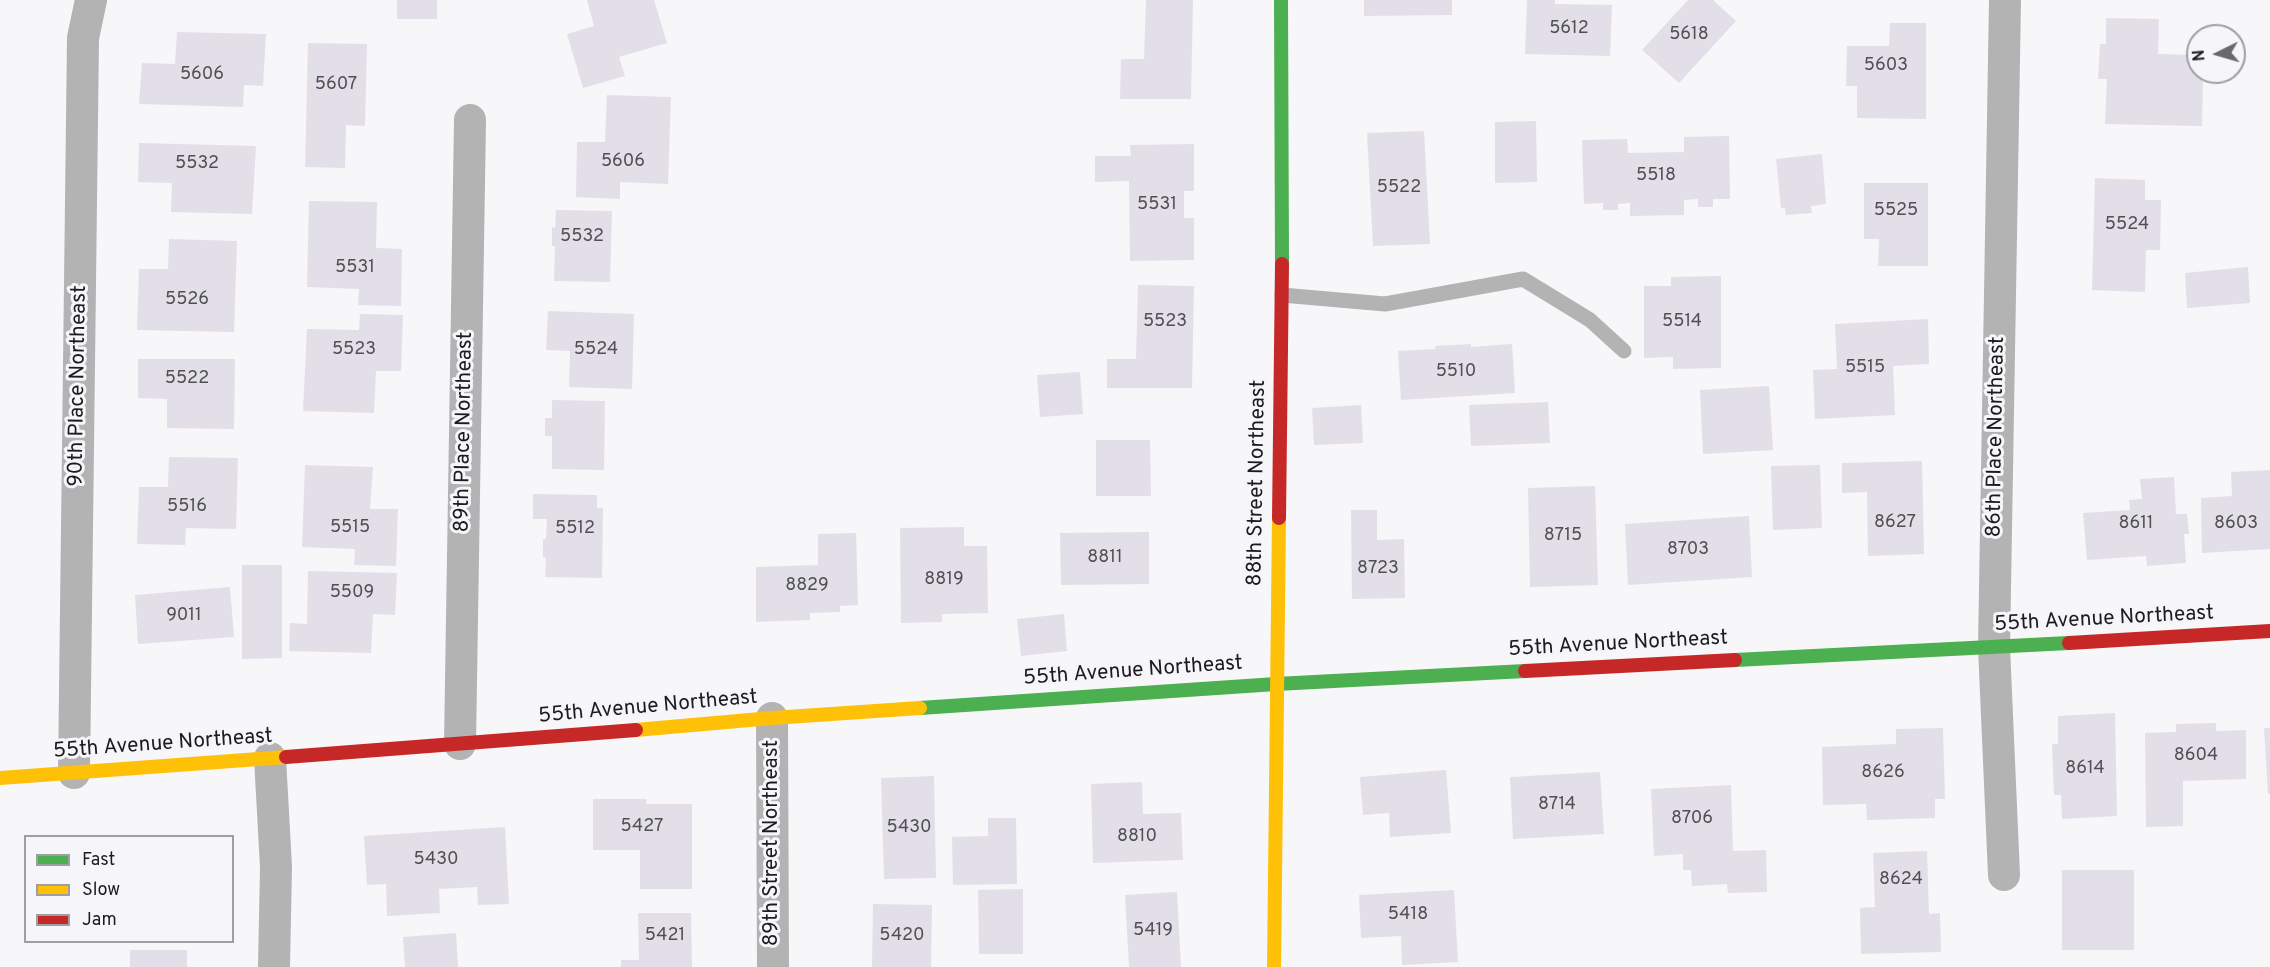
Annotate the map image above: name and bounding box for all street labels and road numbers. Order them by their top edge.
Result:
street label: 90th Place Northeast [65,285,93,487]
street label: 89th Place Northeast [451,331,479,533]
street label: 86th Place Northeast [1983,336,2011,538]
street label: 88th Street Northeast [1244,379,1272,587]
street label: 55th Avenue Northeast [1994,602,2214,638]
street label: 55th Avenue Northeast [1508,627,1728,663]
street label: 55th Avenue Northeast [1022,652,1244,692]
street label: 55th Avenue Northeast [537,686,759,730]
street label: 55th Avenue Northeast [52,725,274,765]
street label: 89th Street Northeast [760,740,786,946]

